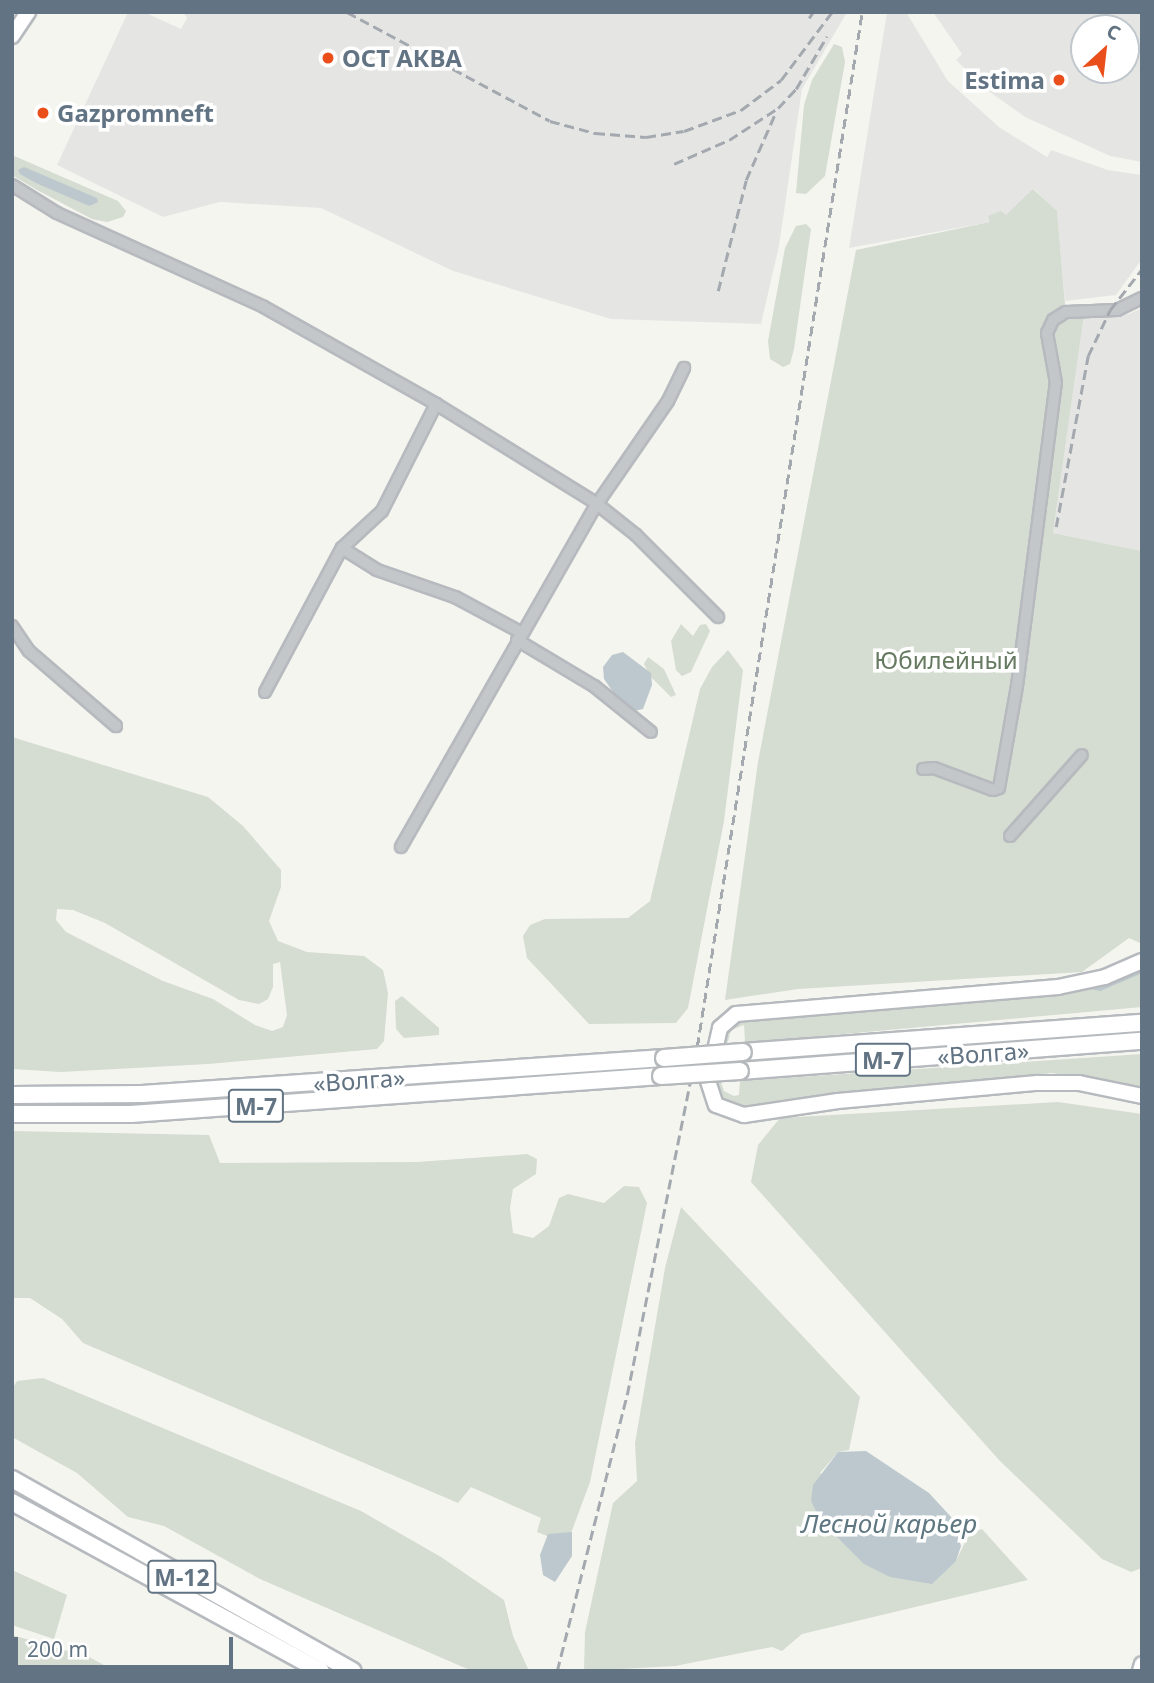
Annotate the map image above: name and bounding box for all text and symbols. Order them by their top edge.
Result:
north arrow [1070,14,1140,84]
text: С [1102,18,1125,46]
place label: ОСТ АКВА [342,44,462,72]
marker: ОСТ АКВА [320,50,336,66]
place label: Estima [964,66,1045,94]
marker: Estima [1051,72,1067,88]
place label: Gazpromneft [57,99,214,127]
marker: Gazpromneft [35,105,51,121]
park label: Юбилейный [874,646,1018,674]
street label: «Волга» [936,1035,1030,1071]
road number: М-7 [853,1040,913,1079]
street label: «Волга» [312,1062,406,1098]
road number: М-7 [226,1086,286,1126]
water label: Лесной карьер [801,1508,977,1540]
road number: М-12 [147,1558,217,1596]
scale bar [18,1624,236,1668]
text: 200 m [27,1635,88,1663]

